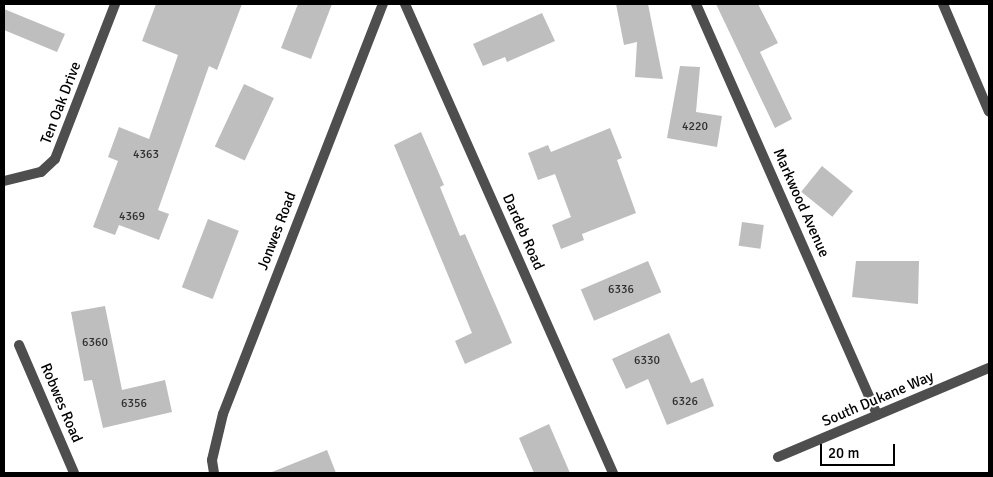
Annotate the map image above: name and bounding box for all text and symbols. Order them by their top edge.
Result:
street label: Ten Oak Drive [37,59,85,147]
house number: 4220 [682,120,708,134]
street label: Markwood Avenue [769,146,833,260]
house number: 4363 [133,148,159,162]
street label: Jonwes Road [254,189,300,273]
street label: Dardeb Road [498,191,548,273]
house number: 4369 [119,210,145,224]
house number: 6336 [608,283,634,297]
house number: 6360 [82,336,108,350]
house number: 6330 [634,354,660,368]
street label: Robwes Road [36,361,86,445]
street label: South Dukane Way [819,367,937,431]
house number: 6326 [672,395,698,409]
house number: 6356 [121,397,147,411]
scale bar [823,434,898,466]
text: 20 m [828,444,859,462]

